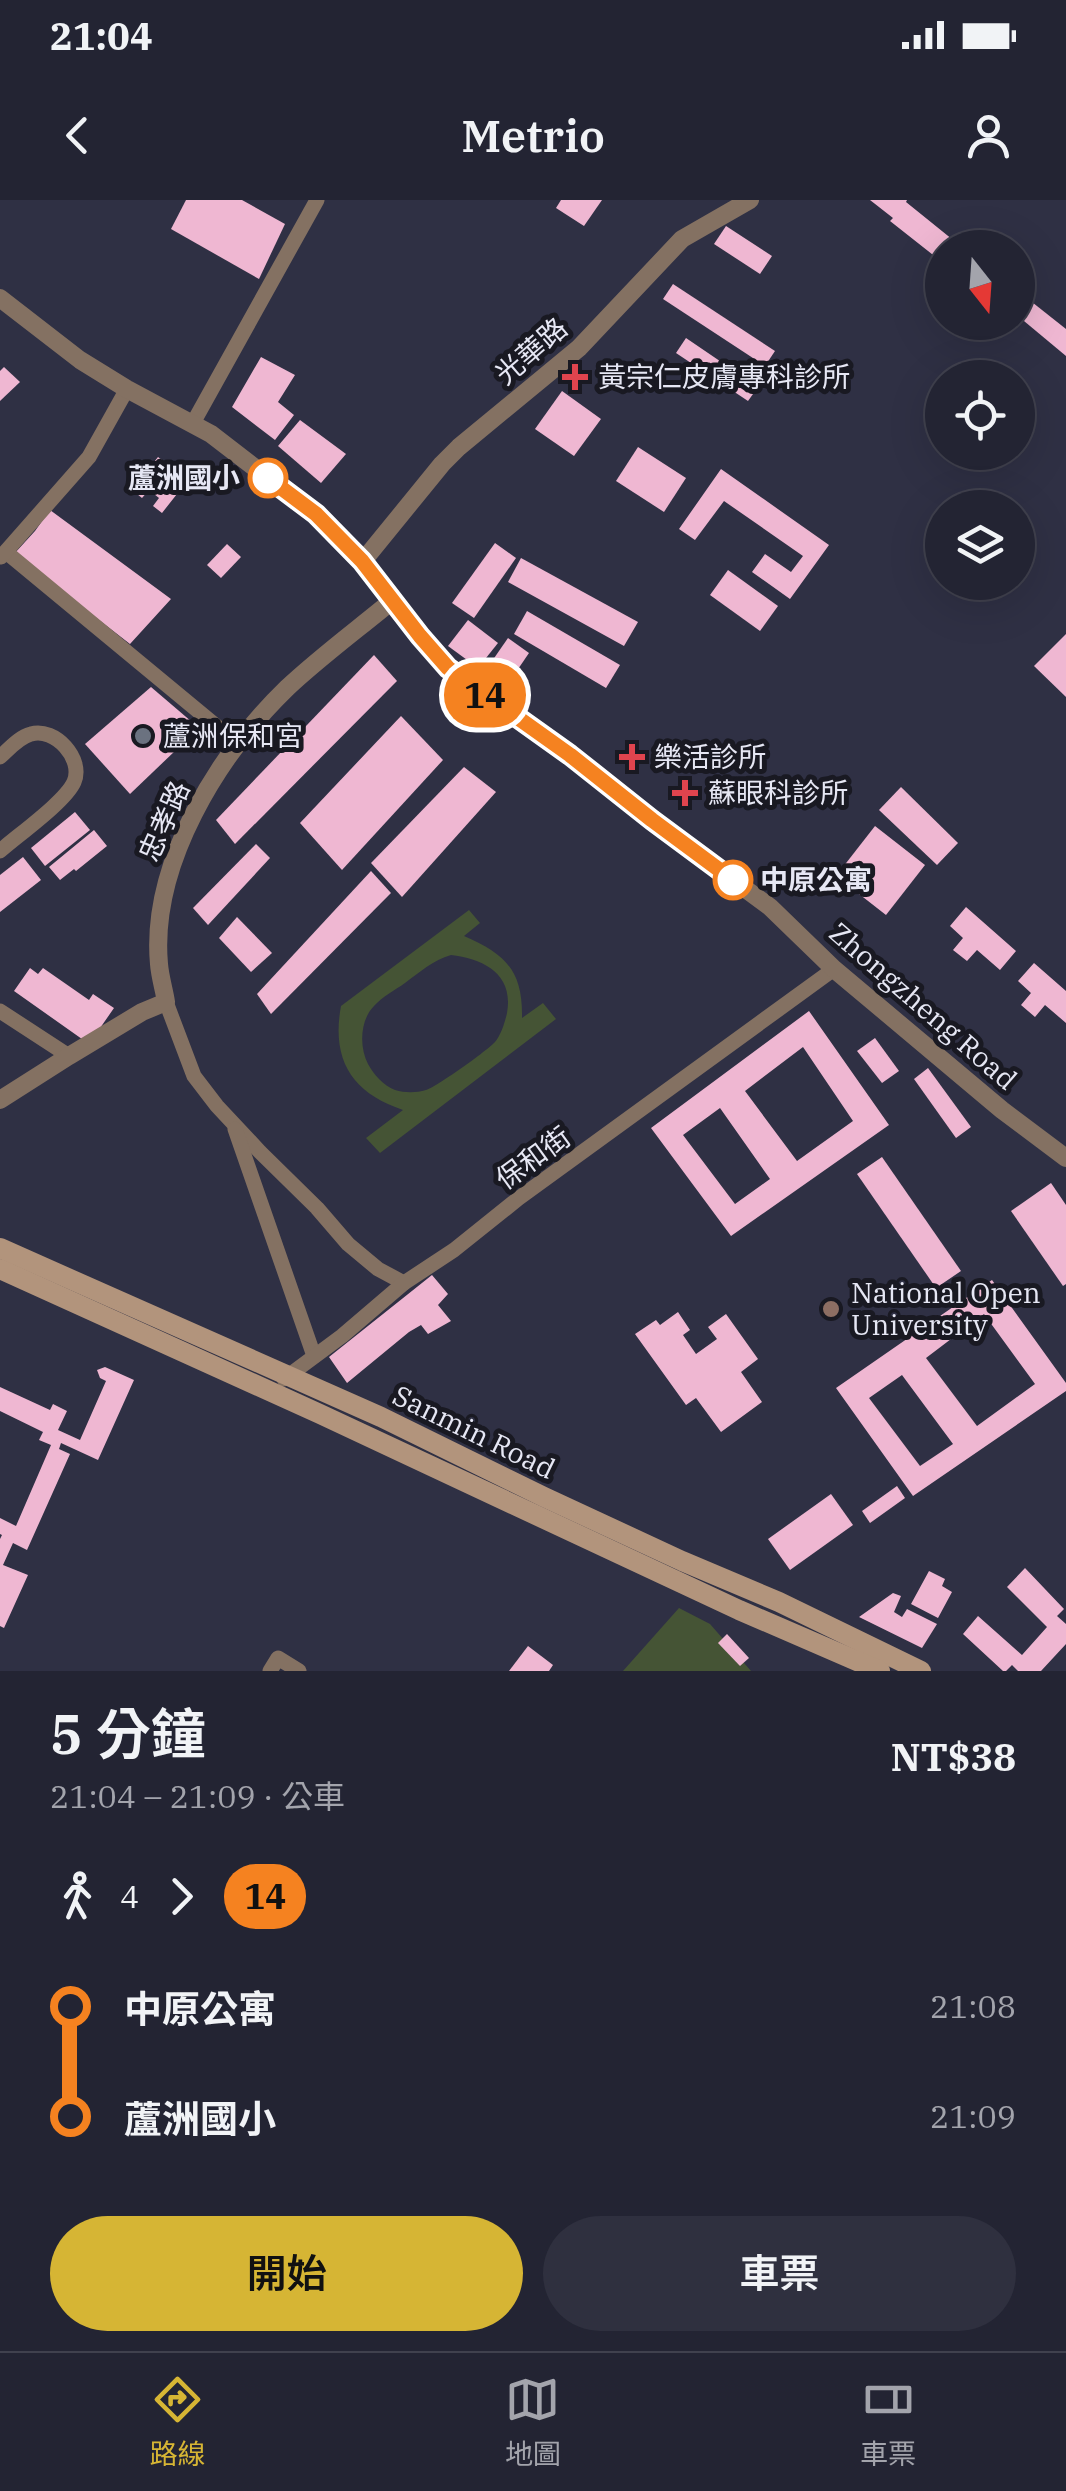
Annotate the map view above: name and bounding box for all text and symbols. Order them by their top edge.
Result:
text: 21:04 [50,11,153,60]
text: Metrio [461,106,605,164]
icon: back [50,108,105,163]
icon: person [961,108,1016,163]
north arrow [925,230,1035,340]
map controls [925,230,1035,600]
street label: 光華路 [487,309,575,392]
place label: 黃宗仁皮膚專科診所 [598,358,850,395]
button: locate [925,360,1035,470]
marker: 黃宗仁皮膚專科診所 [562,364,588,390]
place label: 蘆洲國小 [128,459,240,496]
marker: 蘆洲國小 [249,459,287,497]
button: layers [925,490,1035,600]
line badge: 14 [440,662,530,728]
text: 14 [464,672,506,718]
place label: 蘆洲保和宮 [163,717,303,754]
marker: 蘆洲保和宮 [132,725,154,747]
place label: 樂活診所 [654,738,766,775]
marker: 樂活診所 [619,744,645,770]
place label: 蘇眼科診所 [708,774,848,811]
street label: 忠孝路 [130,775,198,867]
marker: 蘇眼科診所 [672,780,698,806]
marker: 中原公寓 [714,861,752,899]
place label: 中原公寓 [760,861,872,898]
street label: Zhongzheng Road [822,914,1025,1097]
street label: 保和街 [488,1118,578,1197]
place label: National Open University [851,1274,1041,1343]
marker: National Open University [820,1298,842,1320]
street label: Sanmin Road [387,1376,562,1487]
text: 5 分鐘 [50,1698,206,1769]
text: NT$38 [891,1732,1016,1781]
text: 21:04 – 21:09 · 公車 [50,1775,345,1817]
icon: walk [50,1869,105,1924]
icon: forward [154,1869,209,1924]
text: 14 [244,1873,286,1919]
text: 4 [120,1875,139,1917]
text: 中原公寓 [124,1984,276,2033]
text: 21:08 [930,1985,1016,2027]
text: 蘆洲國小 [124,2094,276,2143]
text: 21:09 [930,2095,1016,2137]
button: 開始 [50,2216,523,2331]
button: 車票 [543,2216,1016,2331]
tab: 路線 [150,2372,206,2472]
tab: 地圖 [505,2372,561,2472]
tab: 車票 [860,2372,916,2472]

